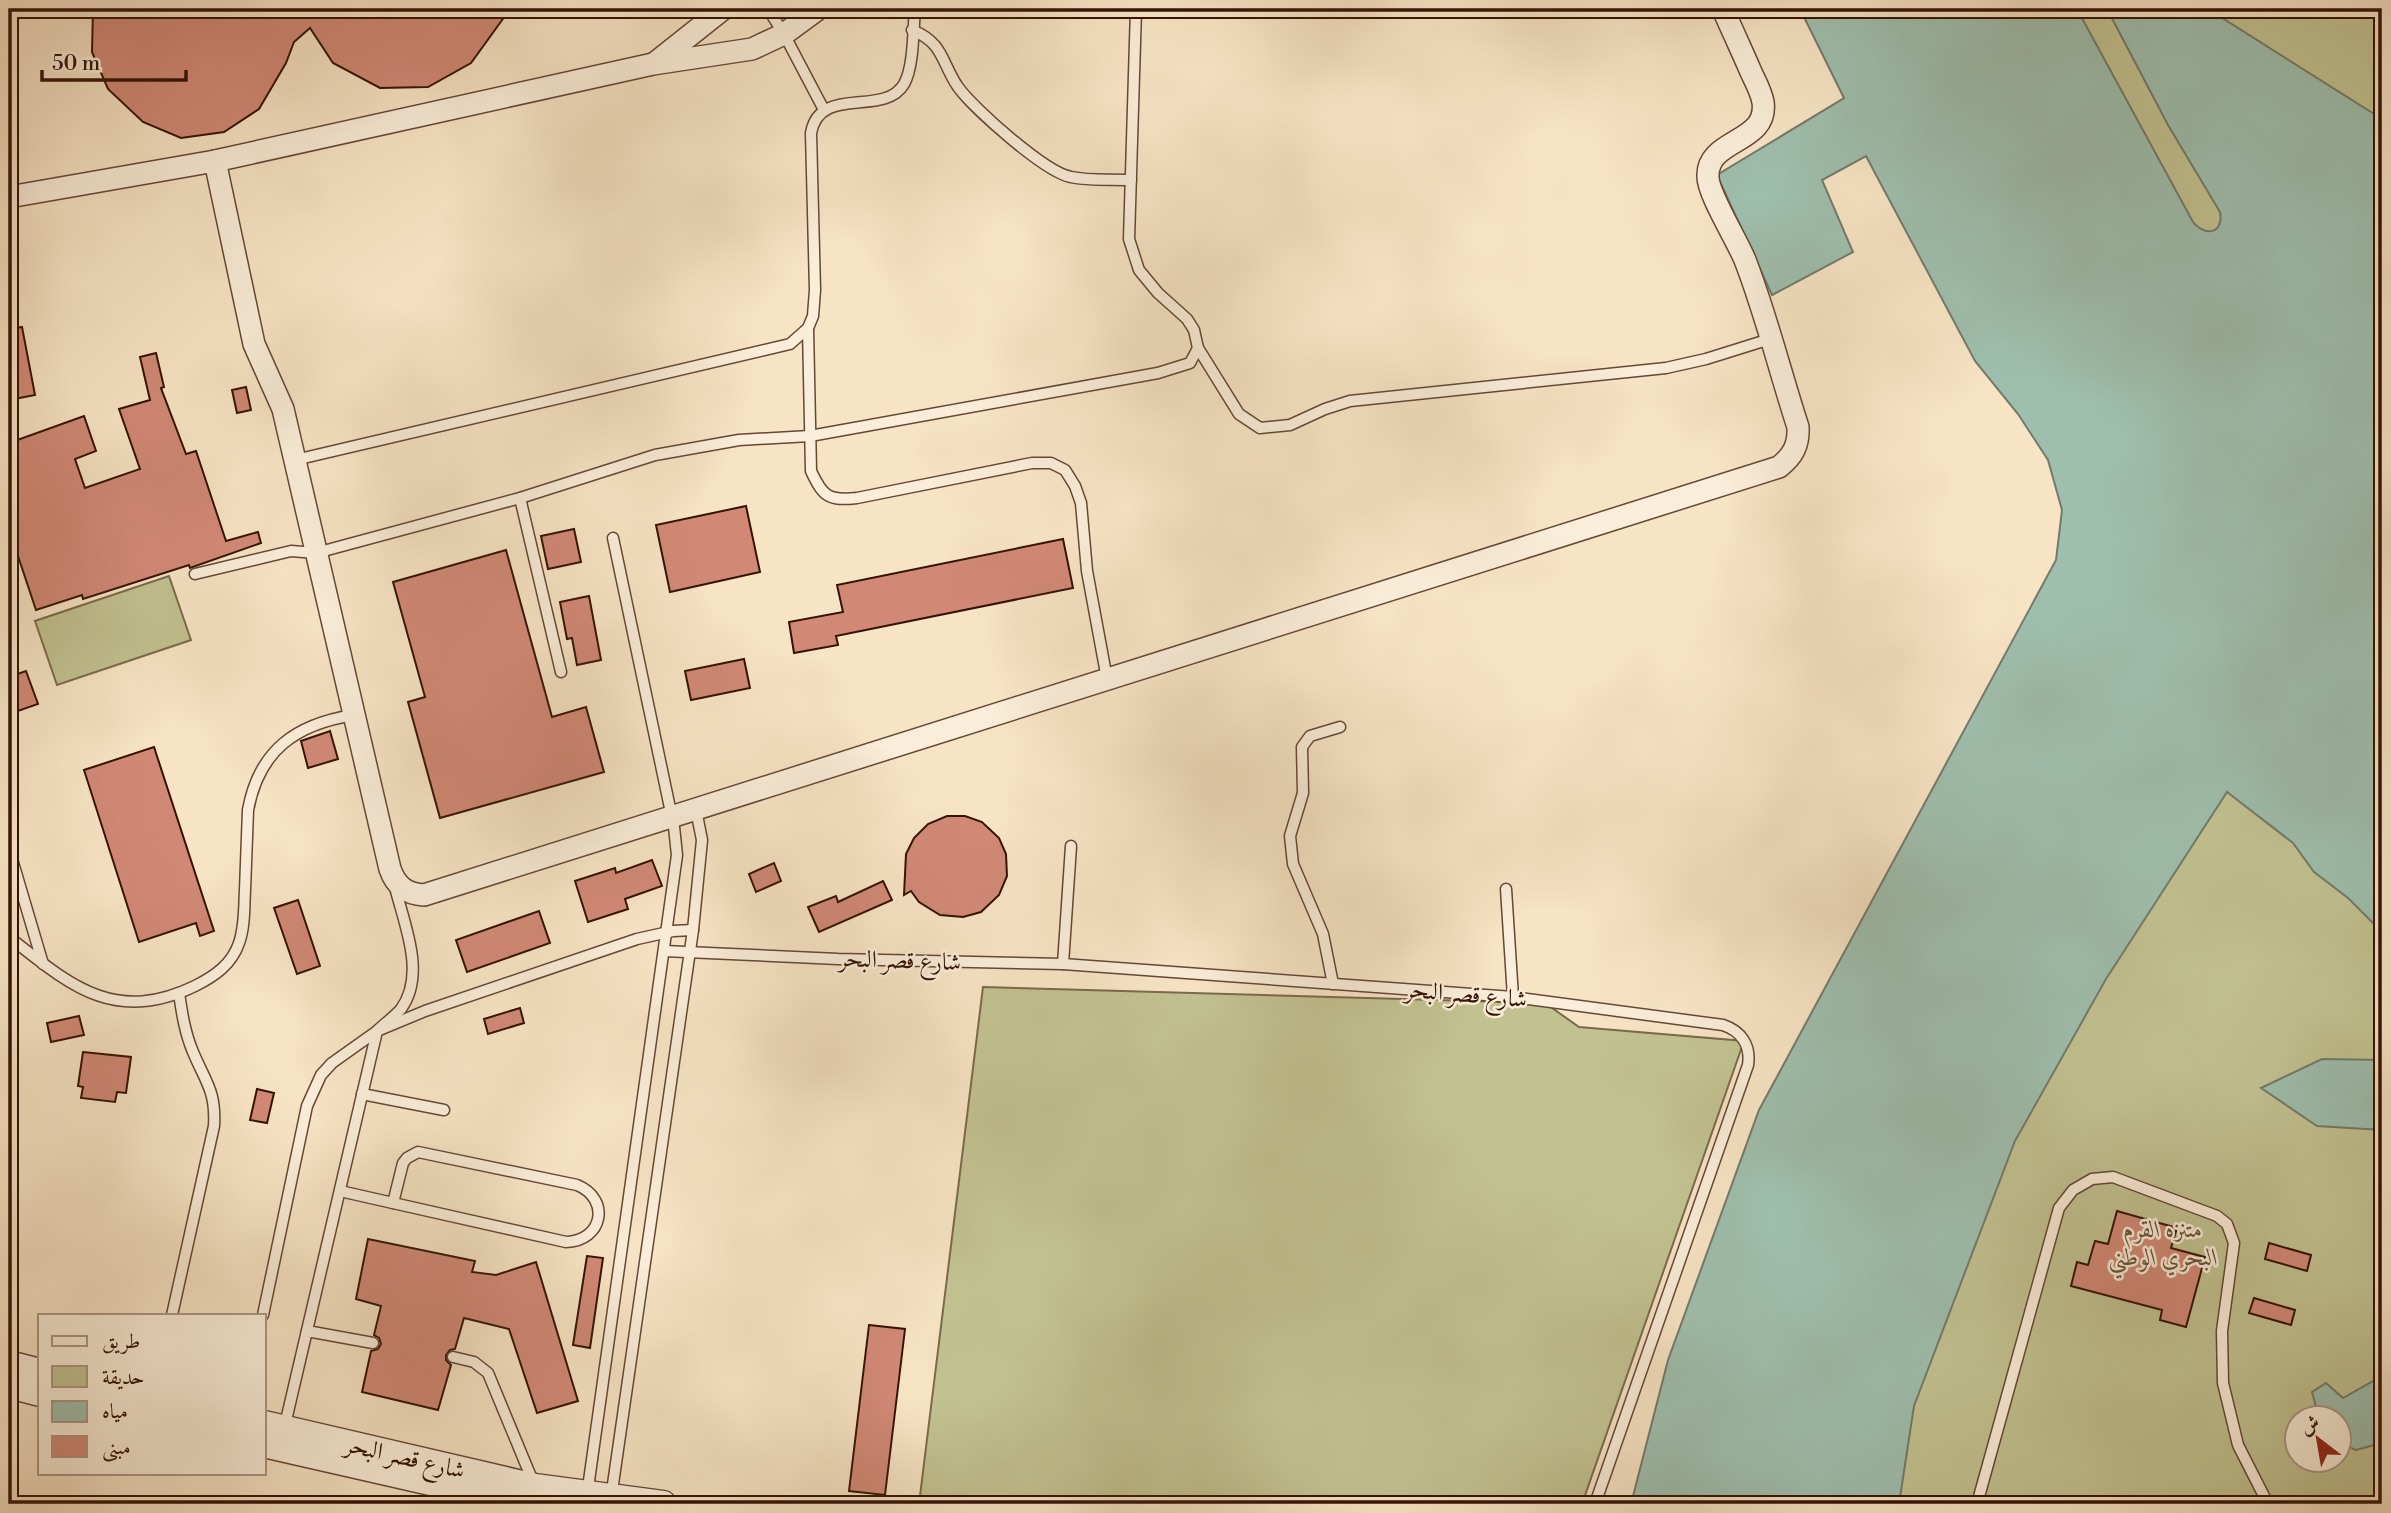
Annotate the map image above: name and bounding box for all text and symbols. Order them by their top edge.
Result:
scale bar [42,38,186,82]
text: 50 m [52,51,100,77]
street label: شارع قصر البحر [835,944,962,982]
street label: شارع قصر البحر [1400,974,1528,1019]
park label: متنزه القرم البحري الوطني [2108,1215,2218,1279]
legend [38,1314,266,1474]
text: طريق [102,1329,140,1355]
text: حديقة [102,1365,145,1391]
text: مياه [102,1399,128,1425]
north arrow [2282,1404,2352,1474]
text: ش [2295,1410,2324,1440]
street label: شارع قصر البحر [338,1429,468,1490]
text: مبنى [102,1435,131,1462]

